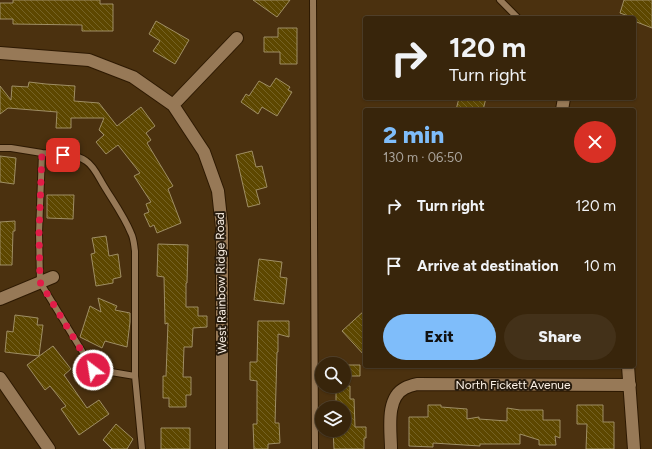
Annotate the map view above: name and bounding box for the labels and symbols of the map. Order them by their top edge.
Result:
pin [46,138,80,172]
street label: West Rainbow Ridge Road [213,212,229,354]
position arrow [72,349,114,391]
street label: North Fickett Avenue [455,378,571,392]

